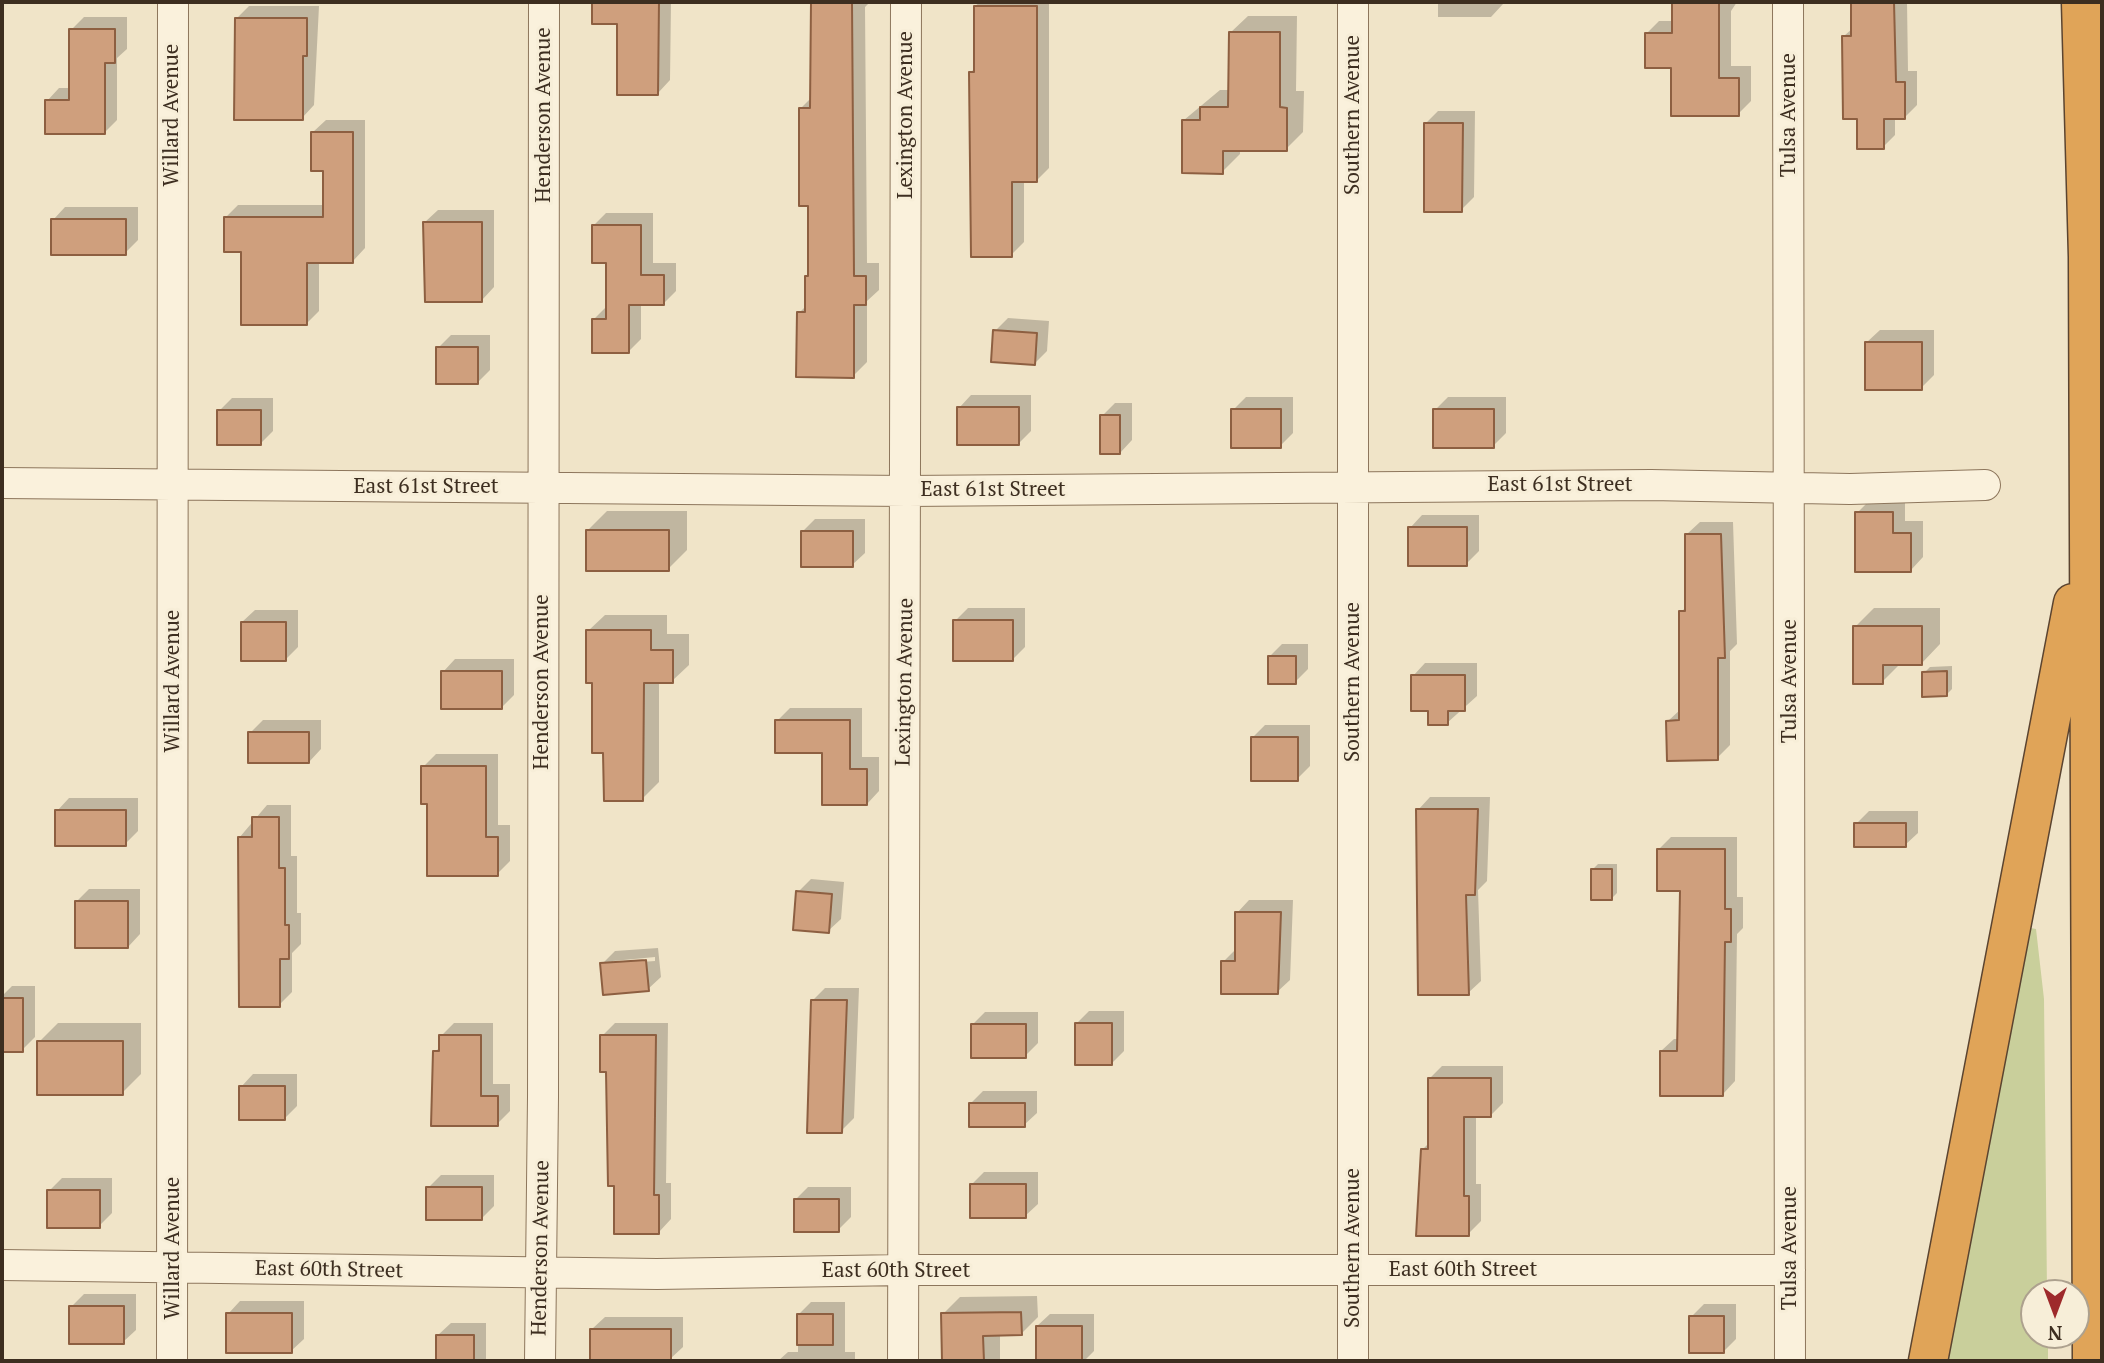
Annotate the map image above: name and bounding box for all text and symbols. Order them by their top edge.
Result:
street label: Henderson Avenue [531,27,557,203]
street label: Lexington Avenue [893,31,919,199]
street label: Southern Avenue [1340,35,1366,195]
street label: Willard Avenue [159,44,185,186]
street label: Tulsa Avenue [1776,53,1802,177]
street label: East 61st Street [1487,472,1633,498]
street label: East 61st Street [353,474,499,500]
street label: East 61st Street [920,477,1066,503]
street label: Henderson Avenue [529,594,555,770]
street label: Lexington Avenue [891,598,919,766]
street label: Southern Avenue [1340,602,1366,762]
street label: Willard Avenue [160,610,186,752]
street label: Tulsa Avenue [1777,619,1803,743]
street label: Henderson Avenue [527,1160,555,1336]
street label: Southern Avenue [1340,1168,1366,1328]
street label: Willard Avenue [160,1177,186,1319]
street label: Tulsa Avenue [1777,1186,1803,1310]
street label: East 60th Street [255,1256,403,1284]
street label: East 60th Street [1389,1257,1537,1283]
street label: East 60th Street [822,1258,970,1284]
north arrow [2020,1279,2090,1349]
text: N [2048,1321,2062,1346]

